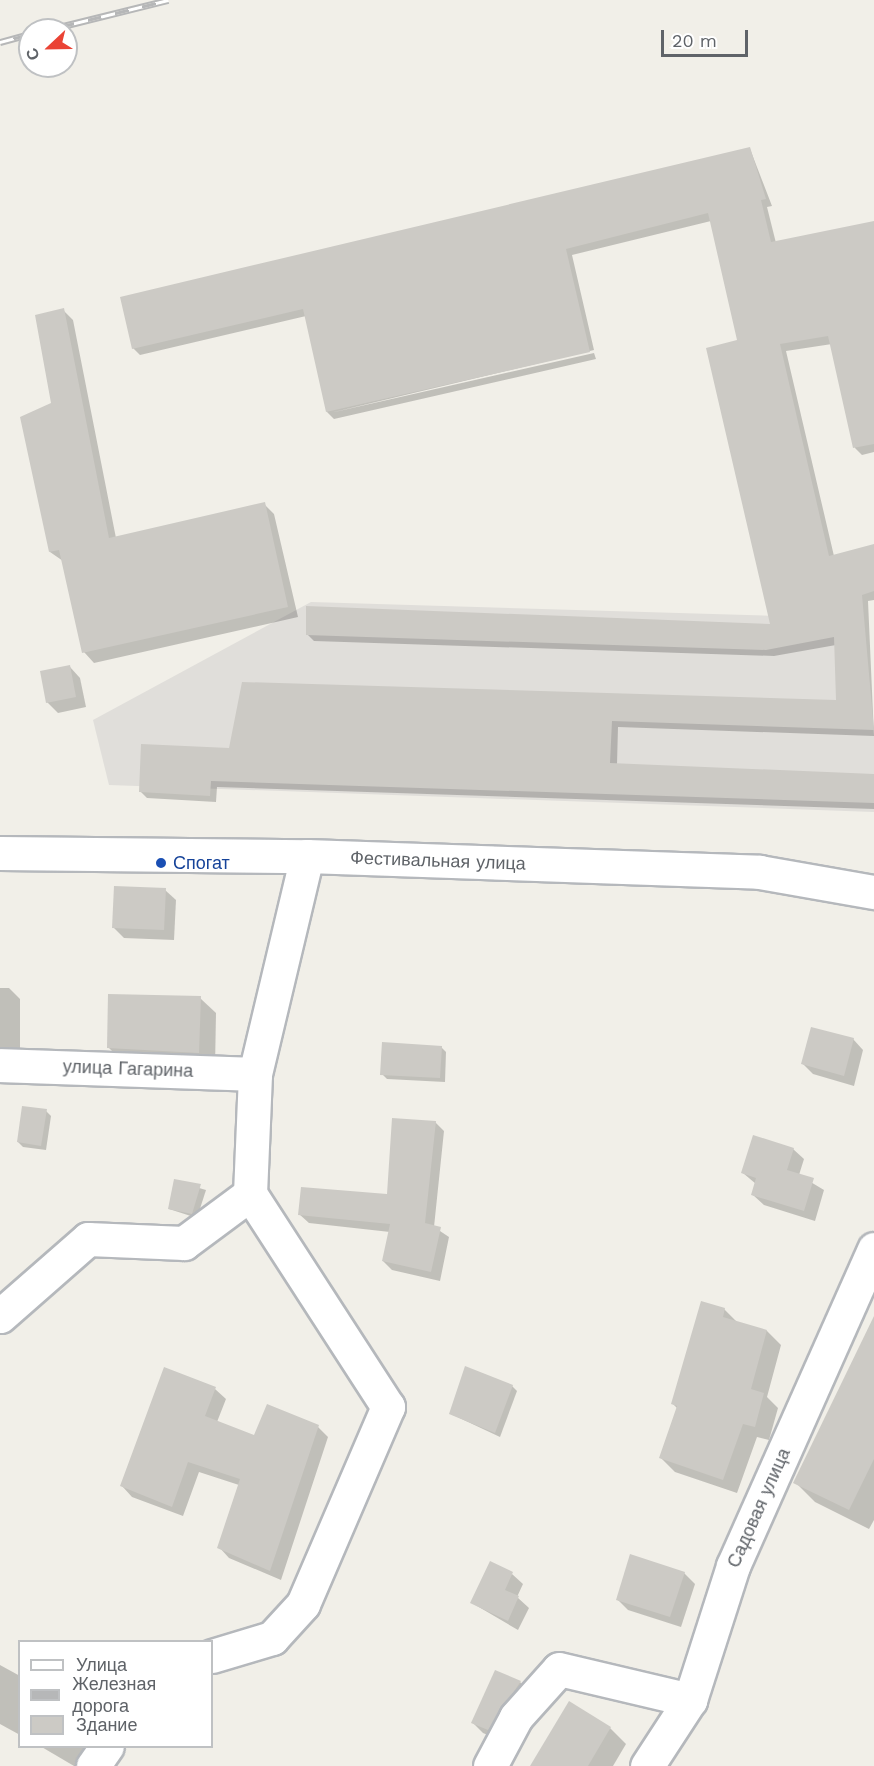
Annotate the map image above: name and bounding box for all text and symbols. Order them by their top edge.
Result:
north arrow [18,18,78,78]
scale bar [664,18,751,56]
text: 20 m [672,30,717,51]
text: С [22,45,44,63]
street label: Фестивальная улица [350,847,526,875]
place label: Спогат [173,852,230,874]
marker: Спогат [154,856,168,870]
street label: улица Гагарина [62,1056,194,1082]
street label: Садовая улица [723,1445,795,1571]
legend [18,1640,213,1748]
text: Улица [76,1654,127,1675]
text: Железная дорога [72,1673,156,1716]
text: Здание [76,1714,137,1735]

